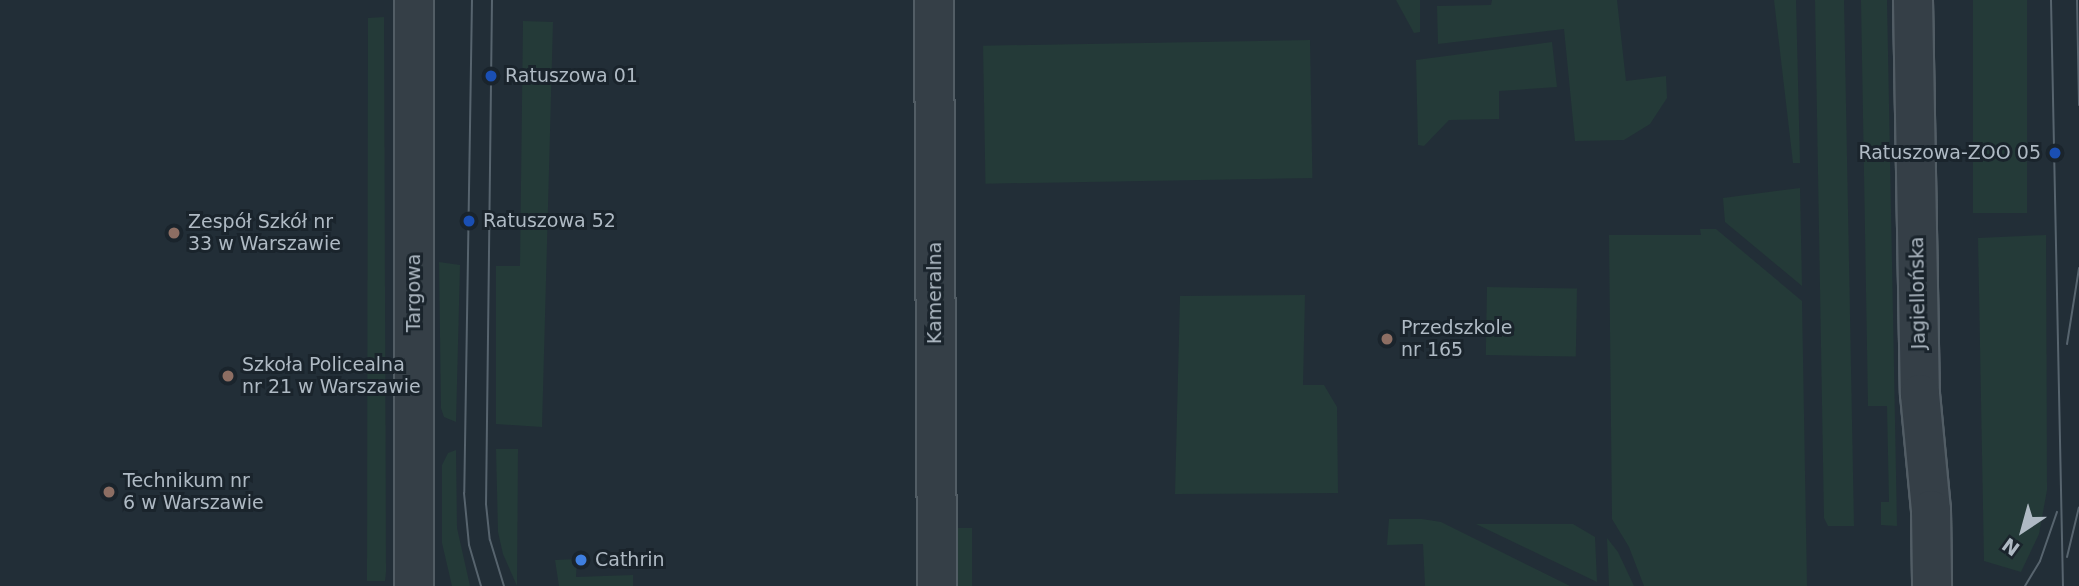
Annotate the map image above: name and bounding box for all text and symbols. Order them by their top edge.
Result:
place label: Ratuszowa 01 [505,65,638,87]
marker: Ratuszowa 01 [483,68,499,84]
place label: Ratuszowa-ZOO 05 [1858,142,2041,164]
marker: Ratuszowa-ZOO 05 [2047,145,2063,161]
place label: Ratuszowa 52 [483,210,616,232]
place label: Zespół Szkół nr 33 w Warszawie [188,211,341,255]
marker: Ratuszowa 52 [461,213,477,229]
marker: Zespół Szkół nr 33 w Warszawie [166,225,182,241]
street label: Jagiellońska [1906,236,1930,350]
street label: Kameralna [924,242,946,344]
street label: Targowa [403,254,425,332]
place label: Przedszkole nr 165 [1401,317,1512,361]
marker: Przedszkole nr 165 [1379,331,1395,347]
place label: Szkoła Policealna nr 21 w Warszawie [242,354,421,398]
marker: Szkoła Policealna nr 21 w Warszawie [220,368,236,384]
place label: Technikum nr 6 w Warszawie [123,470,264,514]
marker: Technikum nr 6 w Warszawie [101,484,117,500]
north arrow [1988,495,2058,565]
text: N [1998,533,2024,561]
place label: Cathrin [595,549,665,571]
marker: Cathrin [573,552,589,568]

